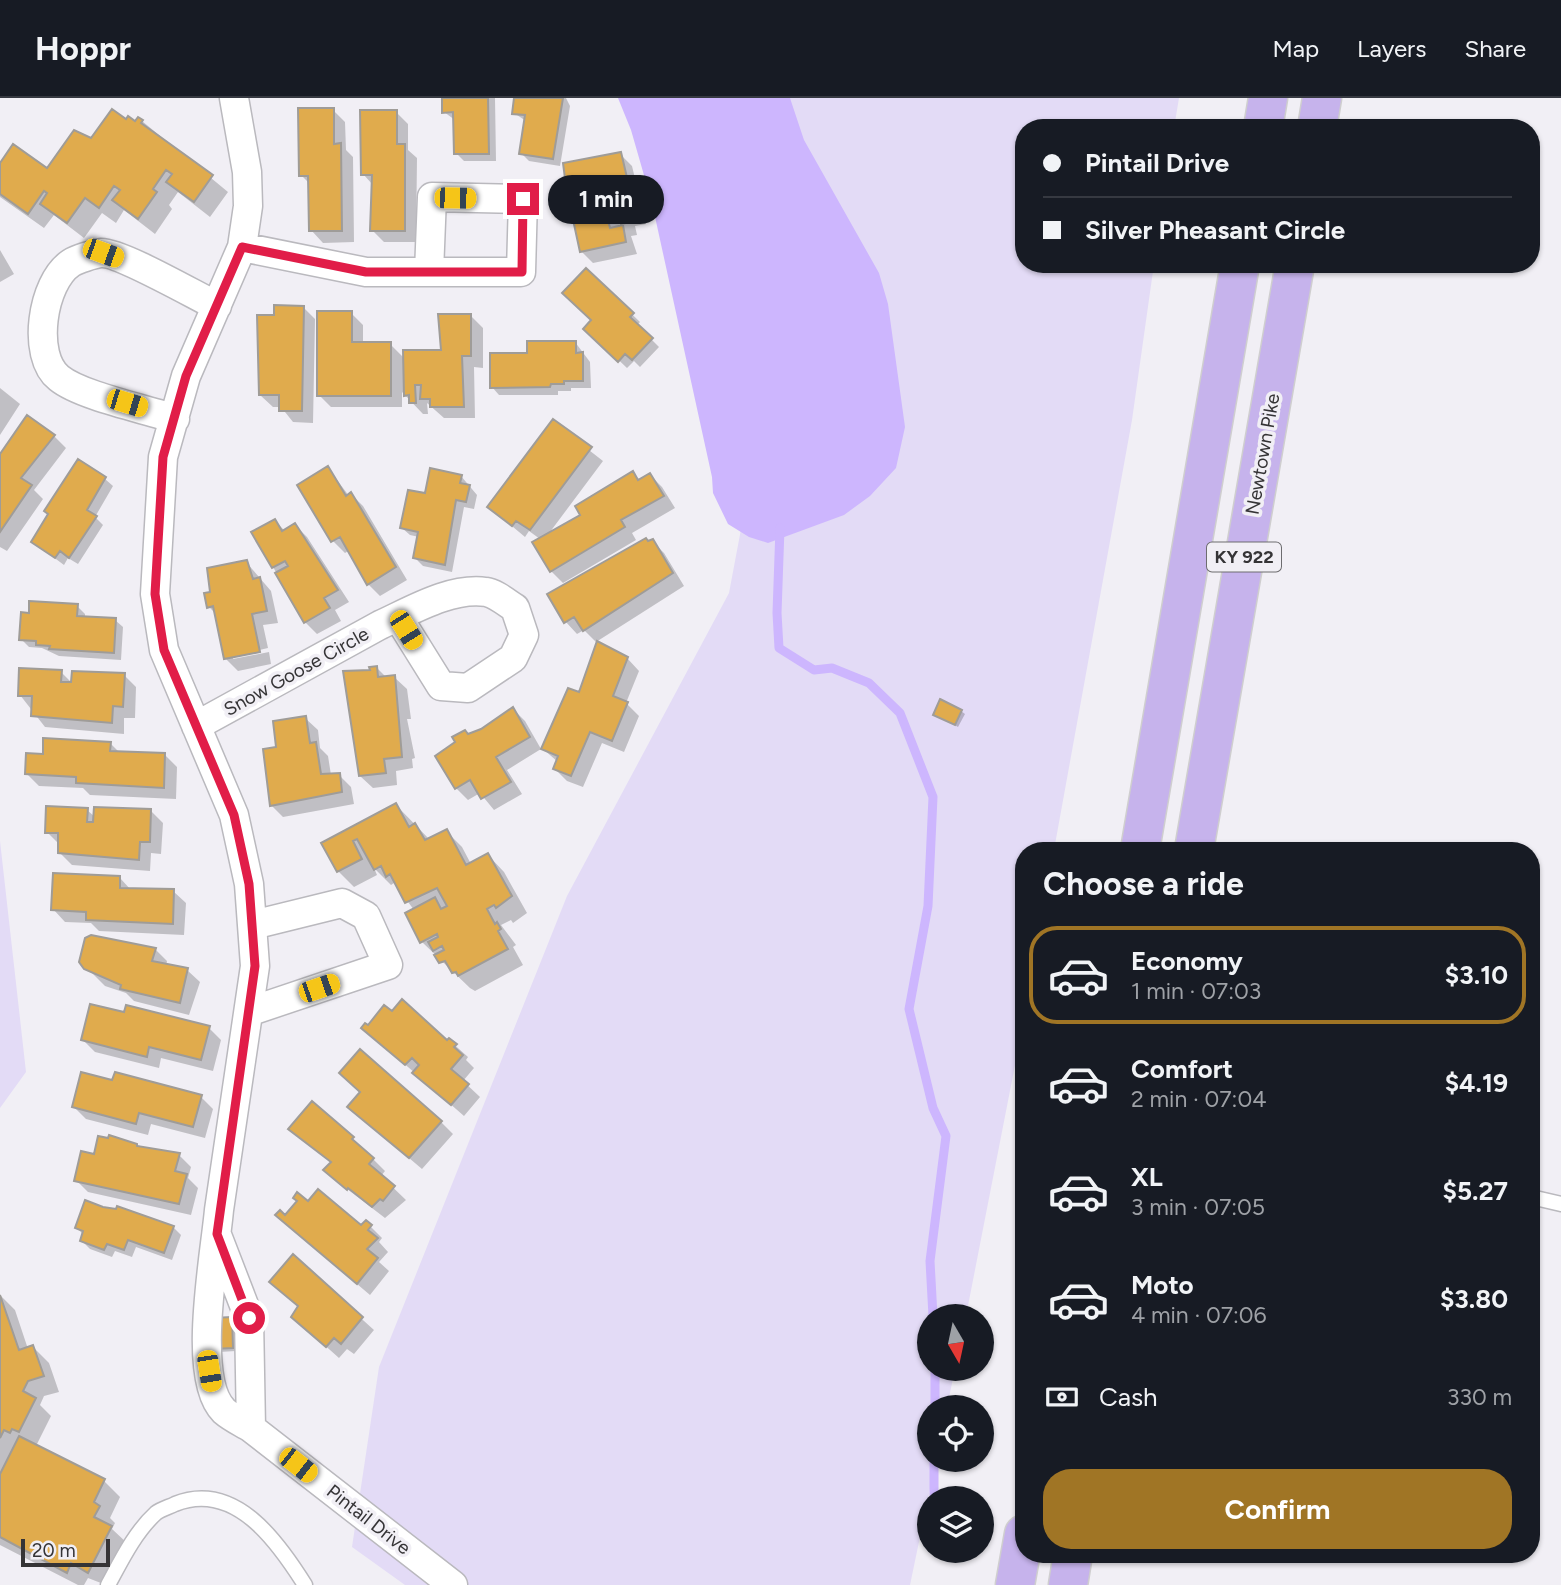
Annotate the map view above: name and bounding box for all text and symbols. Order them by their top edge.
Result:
text: Hoppr [35,29,131,68]
text: Map [1272,34,1319,63]
text: Layers [1357,34,1426,63]
text: Share [1464,34,1526,63]
text: Pintail Drive [1085,147,1229,179]
callout: 1 min [548,174,663,224]
route end [507,183,539,215]
text: 1 min [579,185,633,213]
car [434,187,477,209]
text: Silver Pheasant Circle [1085,214,1345,246]
car [80,236,127,270]
car [104,387,151,419]
street label: Newtown Pike [1241,392,1284,516]
road number: KY 922 [1207,542,1281,572]
car [386,607,427,653]
street label: Snow Goose Circle [220,622,373,721]
text: Choose a ride [1043,865,1244,903]
icon: car [1047,944,1110,1007]
text: Economy [1131,945,1243,977]
text: $3.10 [1445,959,1508,991]
car [296,971,343,1005]
text: 1 min · 07:03 [1131,977,1261,1005]
icon: car [1047,1052,1110,1115]
text: Comfort [1131,1053,1233,1085]
text: $4.19 [1445,1067,1508,1099]
text: 2 min · 07:04 [1131,1085,1266,1113]
icon: car [1047,1160,1110,1223]
text: XL [1131,1161,1163,1193]
text: $5.27 [1443,1175,1508,1207]
text: 3 min · 07:05 [1131,1193,1265,1221]
icon: car [1047,1268,1110,1331]
text: Moto [1131,1269,1194,1301]
text: $3.80 [1440,1283,1508,1315]
text: 4 min · 07:06 [1131,1301,1267,1329]
route start [233,1302,265,1334]
north arrow [917,1304,994,1381]
map controls [917,1304,994,1563]
car [196,1349,223,1393]
icon: cash [1043,1378,1081,1416]
text: Cash [1099,1381,1158,1413]
text: 330 m [1447,1383,1512,1411]
button: locate [917,1395,994,1472]
car [275,1444,322,1486]
button: Confirm [1043,1469,1512,1549]
street label: Pintail Drive [322,1480,415,1559]
button: layers [917,1486,994,1563]
scale bar [21,1536,110,1568]
text: 20 m [32,1539,76,1562]

